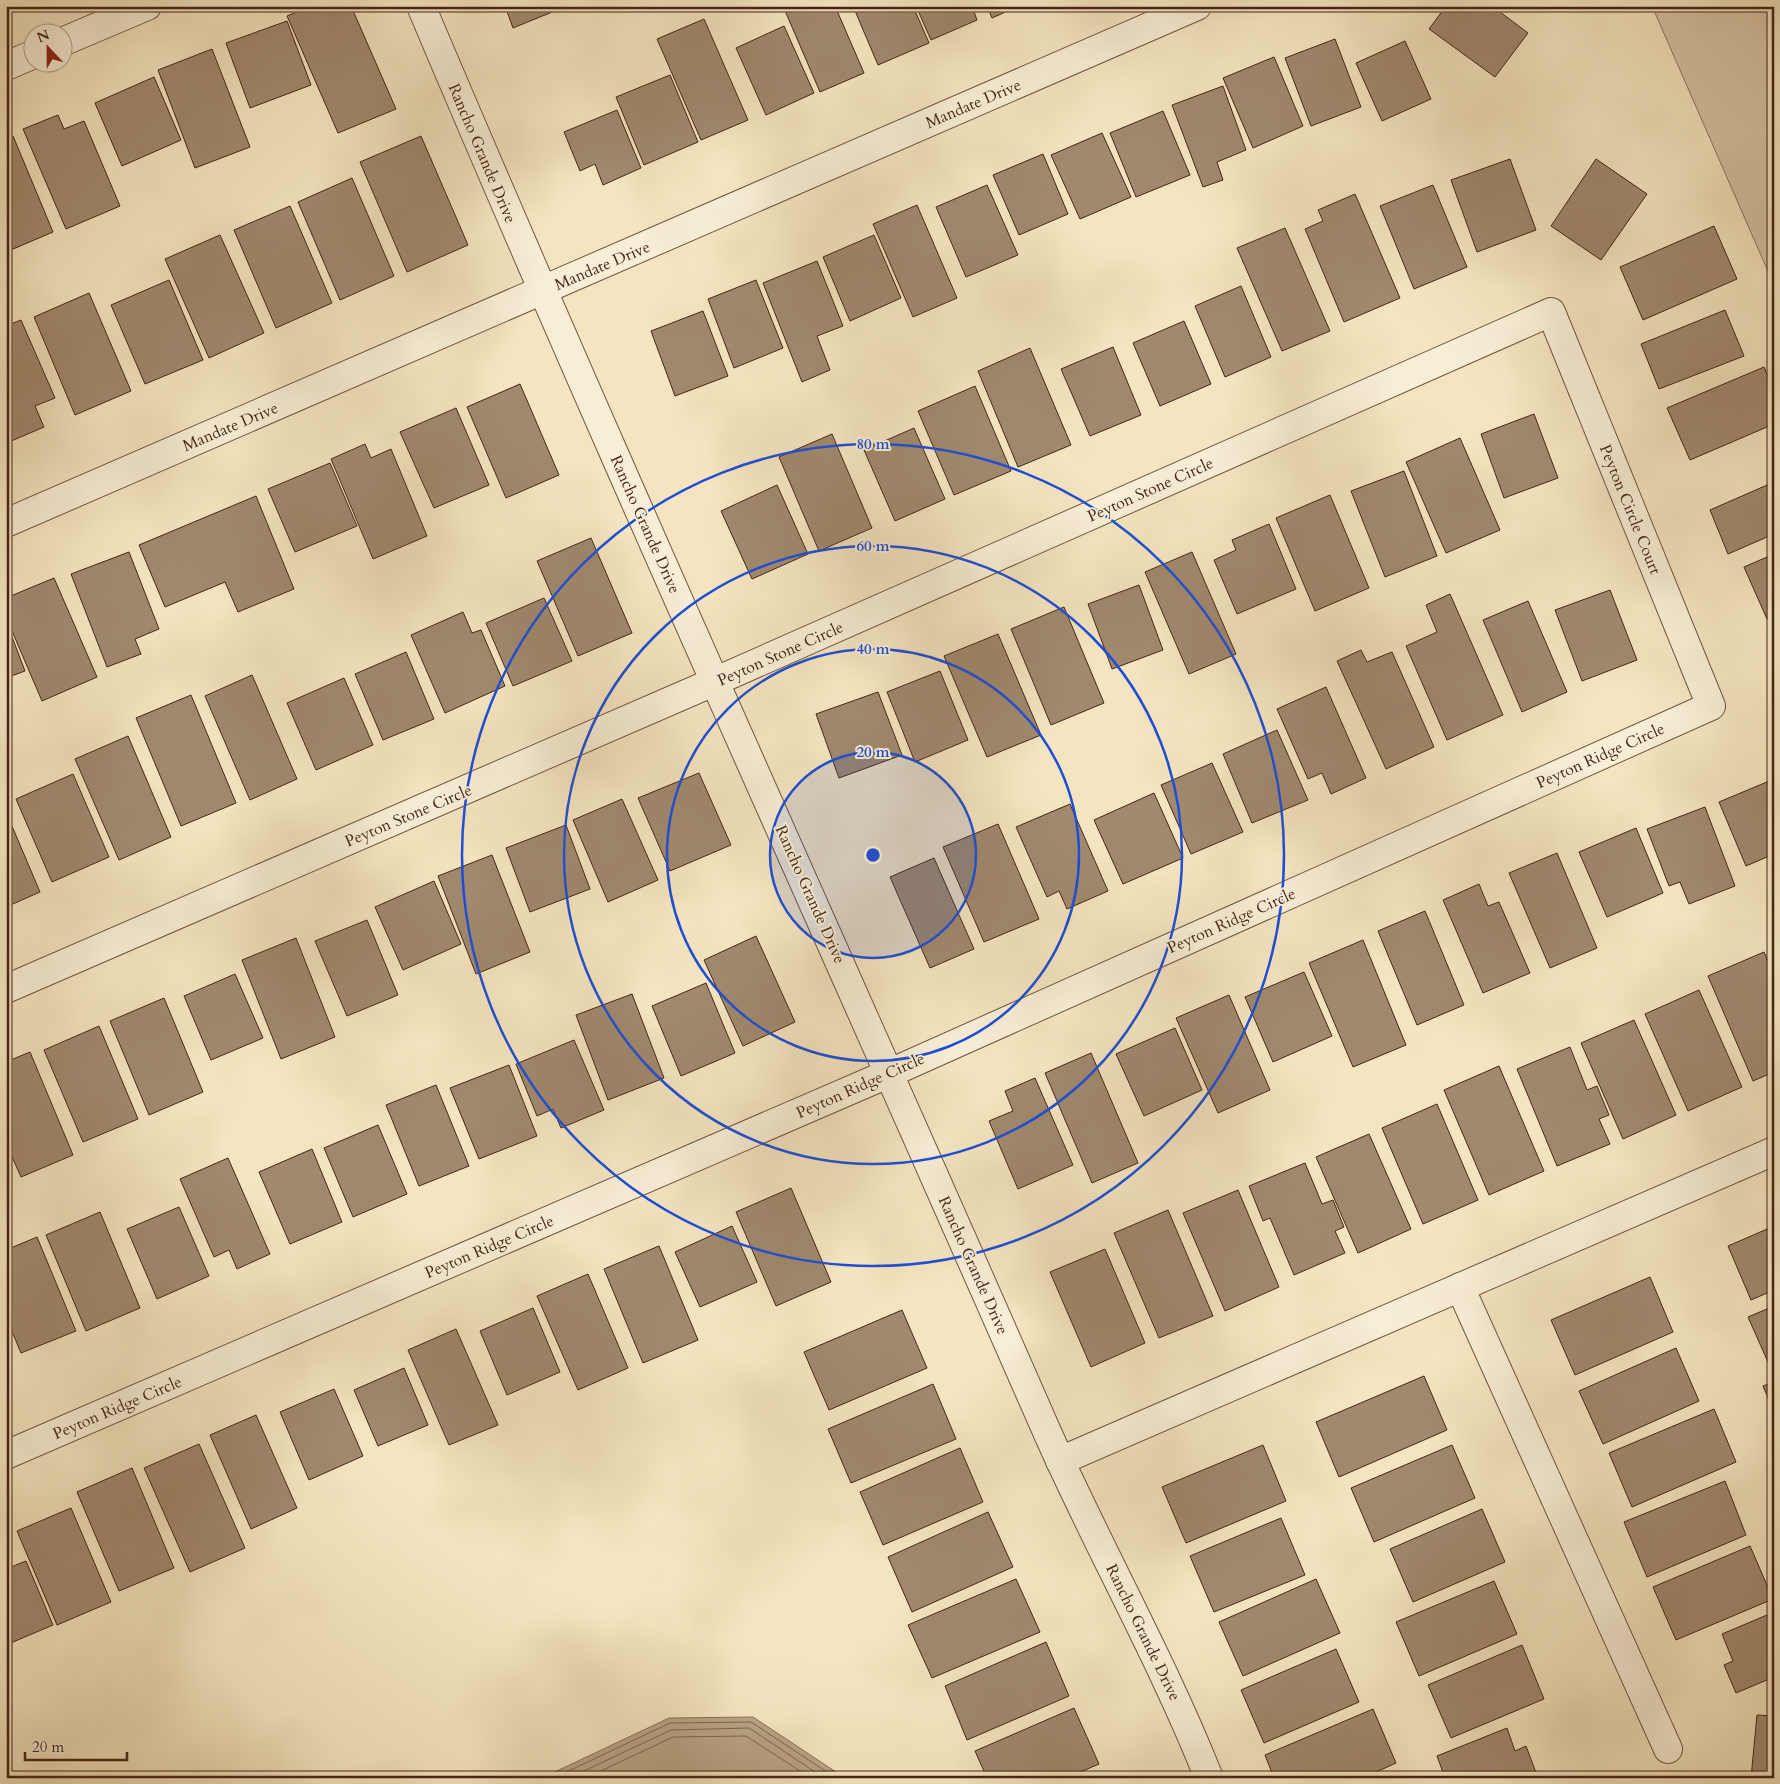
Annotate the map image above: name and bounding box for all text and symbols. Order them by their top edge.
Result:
north arrow [22,22,72,72]
text: N [34,25,53,47]
street label: Mandate Drive [922,74,1025,134]
street label: Rancho Grande Drive [443,80,521,226]
street label: Mandate Drive [551,236,654,296]
street label: Mandate Drive [179,397,282,457]
text: 80 m [856,434,890,454]
street label: Peyton Circle Court [1594,441,1666,578]
street label: Rancho Grande Drive [605,452,686,597]
street label: Peyton Stone Circle [1084,452,1217,528]
text: 60 m [856,536,890,556]
street label: Peyton Stone Circle [714,616,847,692]
text: 40 m [856,639,890,659]
street label: Peyton Ridge Circle [1533,718,1668,794]
text: 20 m [856,742,890,762]
street label: Peyton Stone Circle [342,779,475,853]
street label: Rancho Grande Drive [770,822,851,967]
centre of rings [864,846,882,864]
street label: Peyton Ridge Circle [1164,883,1299,959]
street label: Peyton Ridge Circle [793,1048,928,1124]
street label: Rancho Grande Drive [933,1193,1014,1338]
street label: Peyton Ridge Circle [422,1210,557,1284]
street label: Peyton Ridge Circle [50,1371,185,1445]
street label: Rancho Grande Drive [1100,1560,1186,1704]
scale bar [25,1729,128,1761]
text: 20 m [32,1737,64,1757]

